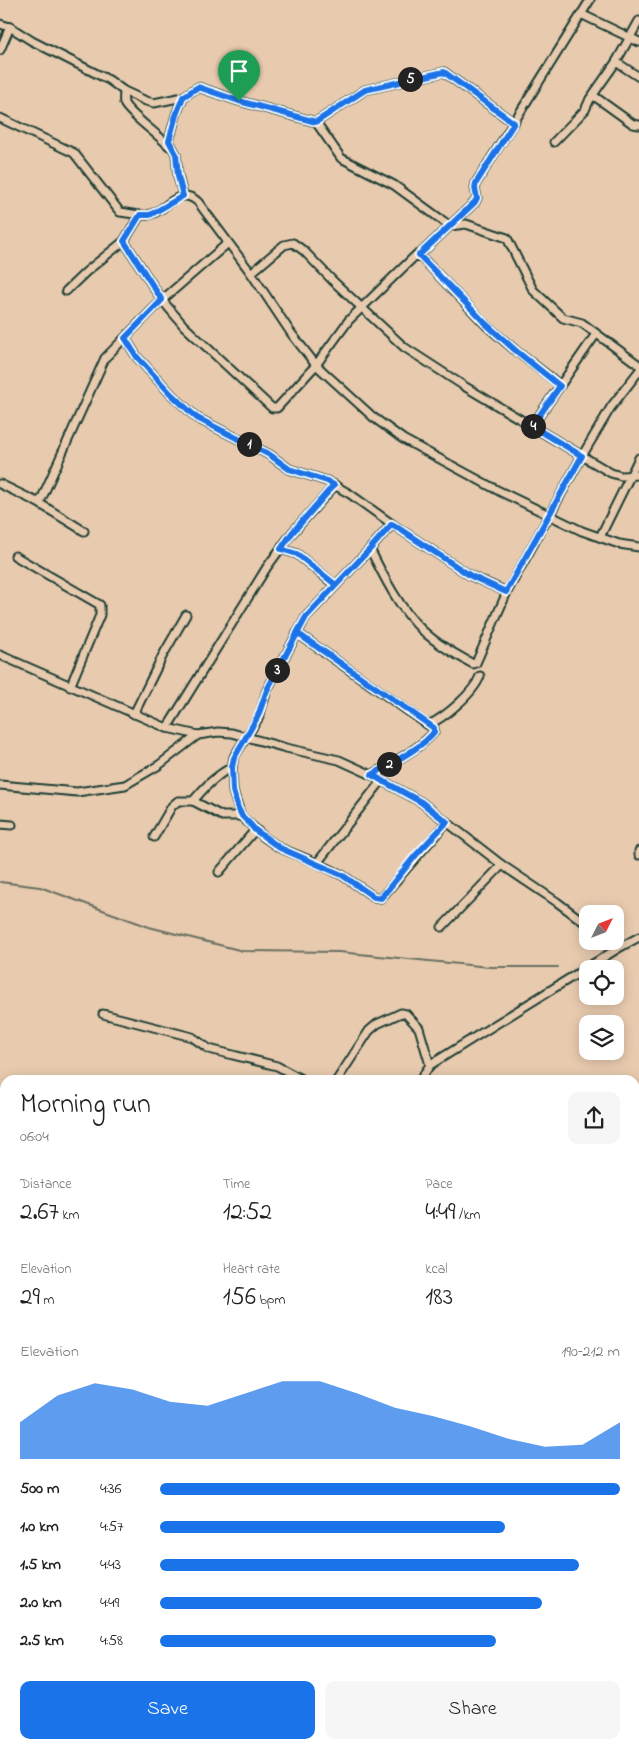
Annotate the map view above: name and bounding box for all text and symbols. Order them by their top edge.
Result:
pin [218,50,260,101]
icon: arrive [225,57,253,85]
pin: 5 [398,66,422,92]
text: 5 [406,69,415,90]
pin: 4 [520,414,546,438]
text: 4 [531,416,536,437]
pin: 1 [236,432,262,456]
text: 1 [247,434,252,455]
pin: 3 [264,658,290,682]
text: 3 [275,660,280,681]
pin: 2 [376,752,402,776]
text: 2 [386,754,393,775]
north arrow [579,905,624,950]
map controls [579,905,624,1060]
button: locate [579,960,624,1005]
button: layers [579,1015,624,1060]
text: Morning run [20,1085,151,1126]
button: share [568,1092,620,1144]
text: 06:04 [20,1125,49,1149]
text: Distance [20,1174,72,1195]
text: Time [223,1174,250,1195]
text: Pace [425,1174,453,1195]
text: 2.67 [20,1195,59,1231]
text: 12:52 [223,1195,272,1231]
text: 4:49 [425,1195,456,1231]
text: km [59,1205,79,1226]
text: /km [456,1205,480,1226]
text: Elevation [20,1259,71,1280]
text: Heart rate [223,1259,280,1280]
text: kcal [425,1259,448,1280]
text: 29 [20,1280,40,1316]
text: 156 [223,1280,256,1316]
text: 183 [425,1280,453,1316]
text: m [40,1290,54,1311]
text: bpm [256,1290,285,1311]
text: Elevation [20,1340,79,1364]
text: 190–212 m [561,1340,620,1364]
text: 500 m [20,1477,59,1501]
text: 4:36 [100,1477,122,1501]
text: 1.0 km [20,1515,59,1539]
text: 4:57 [100,1515,124,1539]
text: 1.5 km [20,1553,61,1577]
text: 4:43 [100,1553,121,1577]
text: 2.0 km [20,1591,62,1615]
text: 4:49 [100,1591,119,1615]
text: 2.5 km [20,1629,64,1653]
text: 4:58 [100,1629,123,1653]
button: Save [20,1681,315,1739]
button: Share [325,1681,620,1739]

